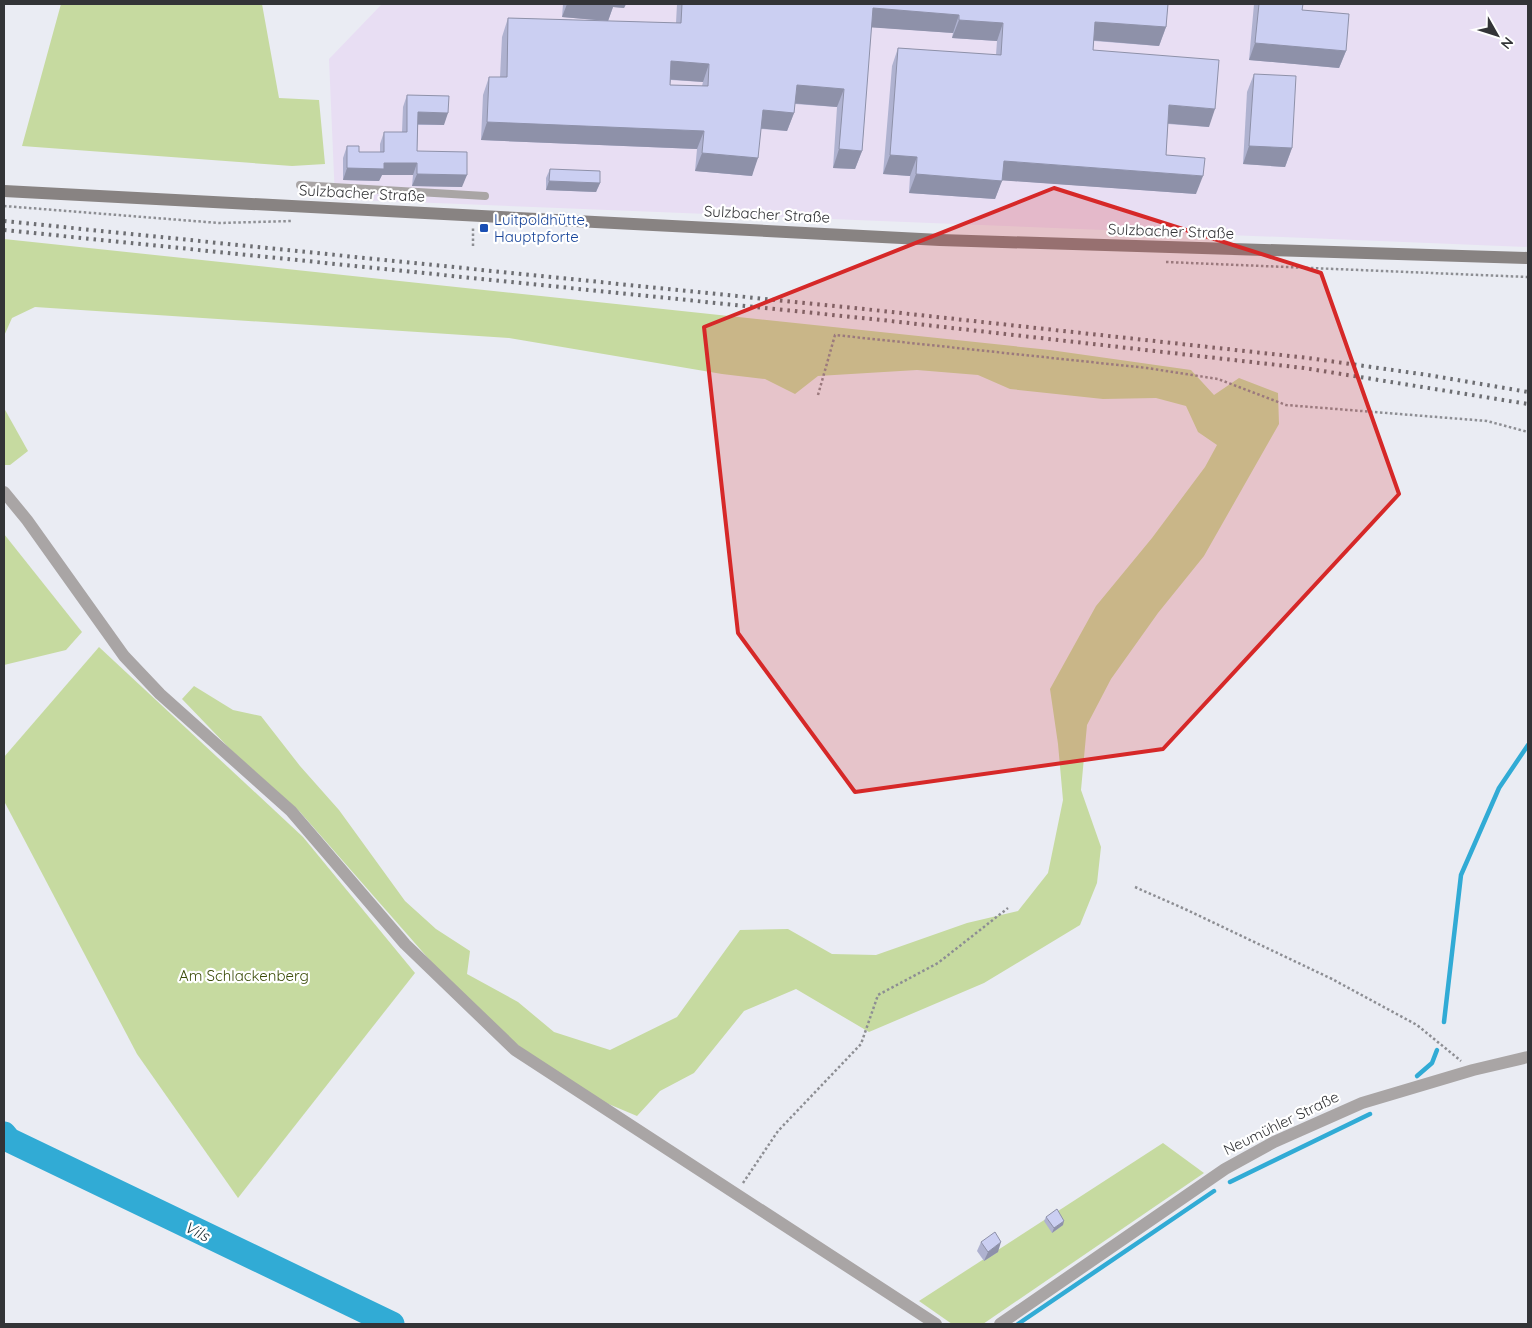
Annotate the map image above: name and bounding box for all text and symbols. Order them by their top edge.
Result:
north arrow [1472,10,1522,60]
text: N [1497,34,1517,53]
street label: Sulzbacher Straße [298,180,426,206]
street label: Sulzbacher Straße [703,201,831,227]
place label: Luitpoldhütte, Hauptpforte [494,210,588,246]
street label: Sulzbacher Straße [1108,219,1234,243]
marker: Luitpoldhütte, Hauptpforte [478,222,490,234]
park label: Am Schlackenberg [179,966,309,985]
street label: Neumühler Straße [1220,1087,1342,1159]
water label: Vils [181,1216,214,1246]

